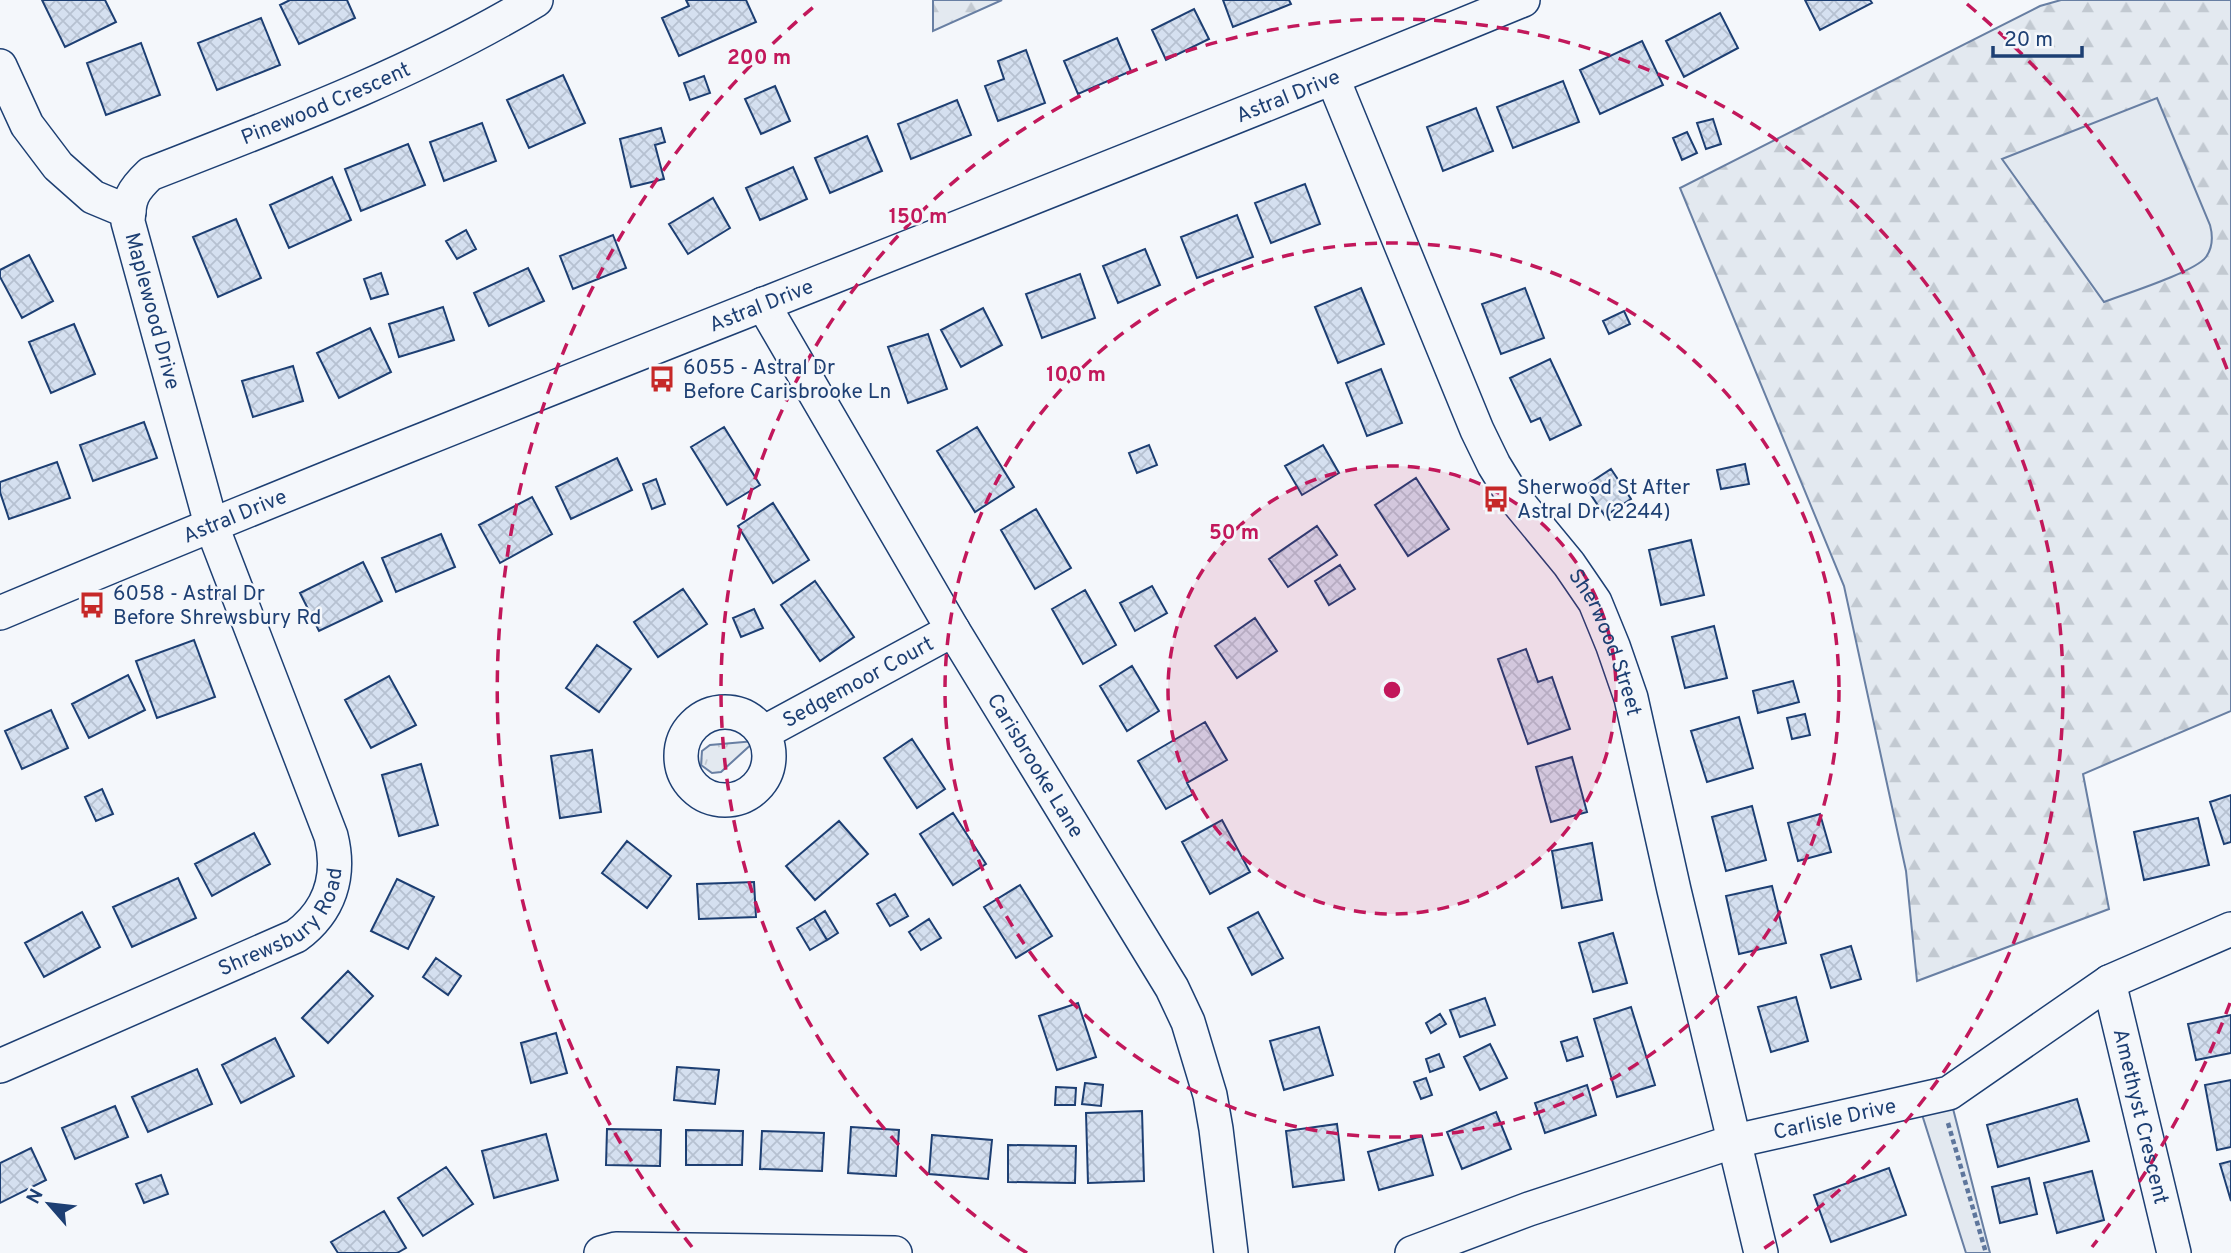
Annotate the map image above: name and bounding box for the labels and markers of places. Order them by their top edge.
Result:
place label: 6055 - Astral Dr Before Carisbrooke Ln [683,355,891,406]
bus stop icon: 6055 - Astral Dr Before Carisbrooke Ln [647,364,677,394]
place label: Sherwood St After Astral Dr (2244) [1517,475,1690,526]
bus stop icon: Sherwood St After Astral Dr (2244) [1481,484,1511,514]
place label: 6058 - Astral Dr Before Shrewsbury Rd [113,581,321,632]
bus stop icon: 6058 - Astral Dr Before Shrewsbury Rd [77,590,107,620]
centre of rings [1380,678,1404,702]

